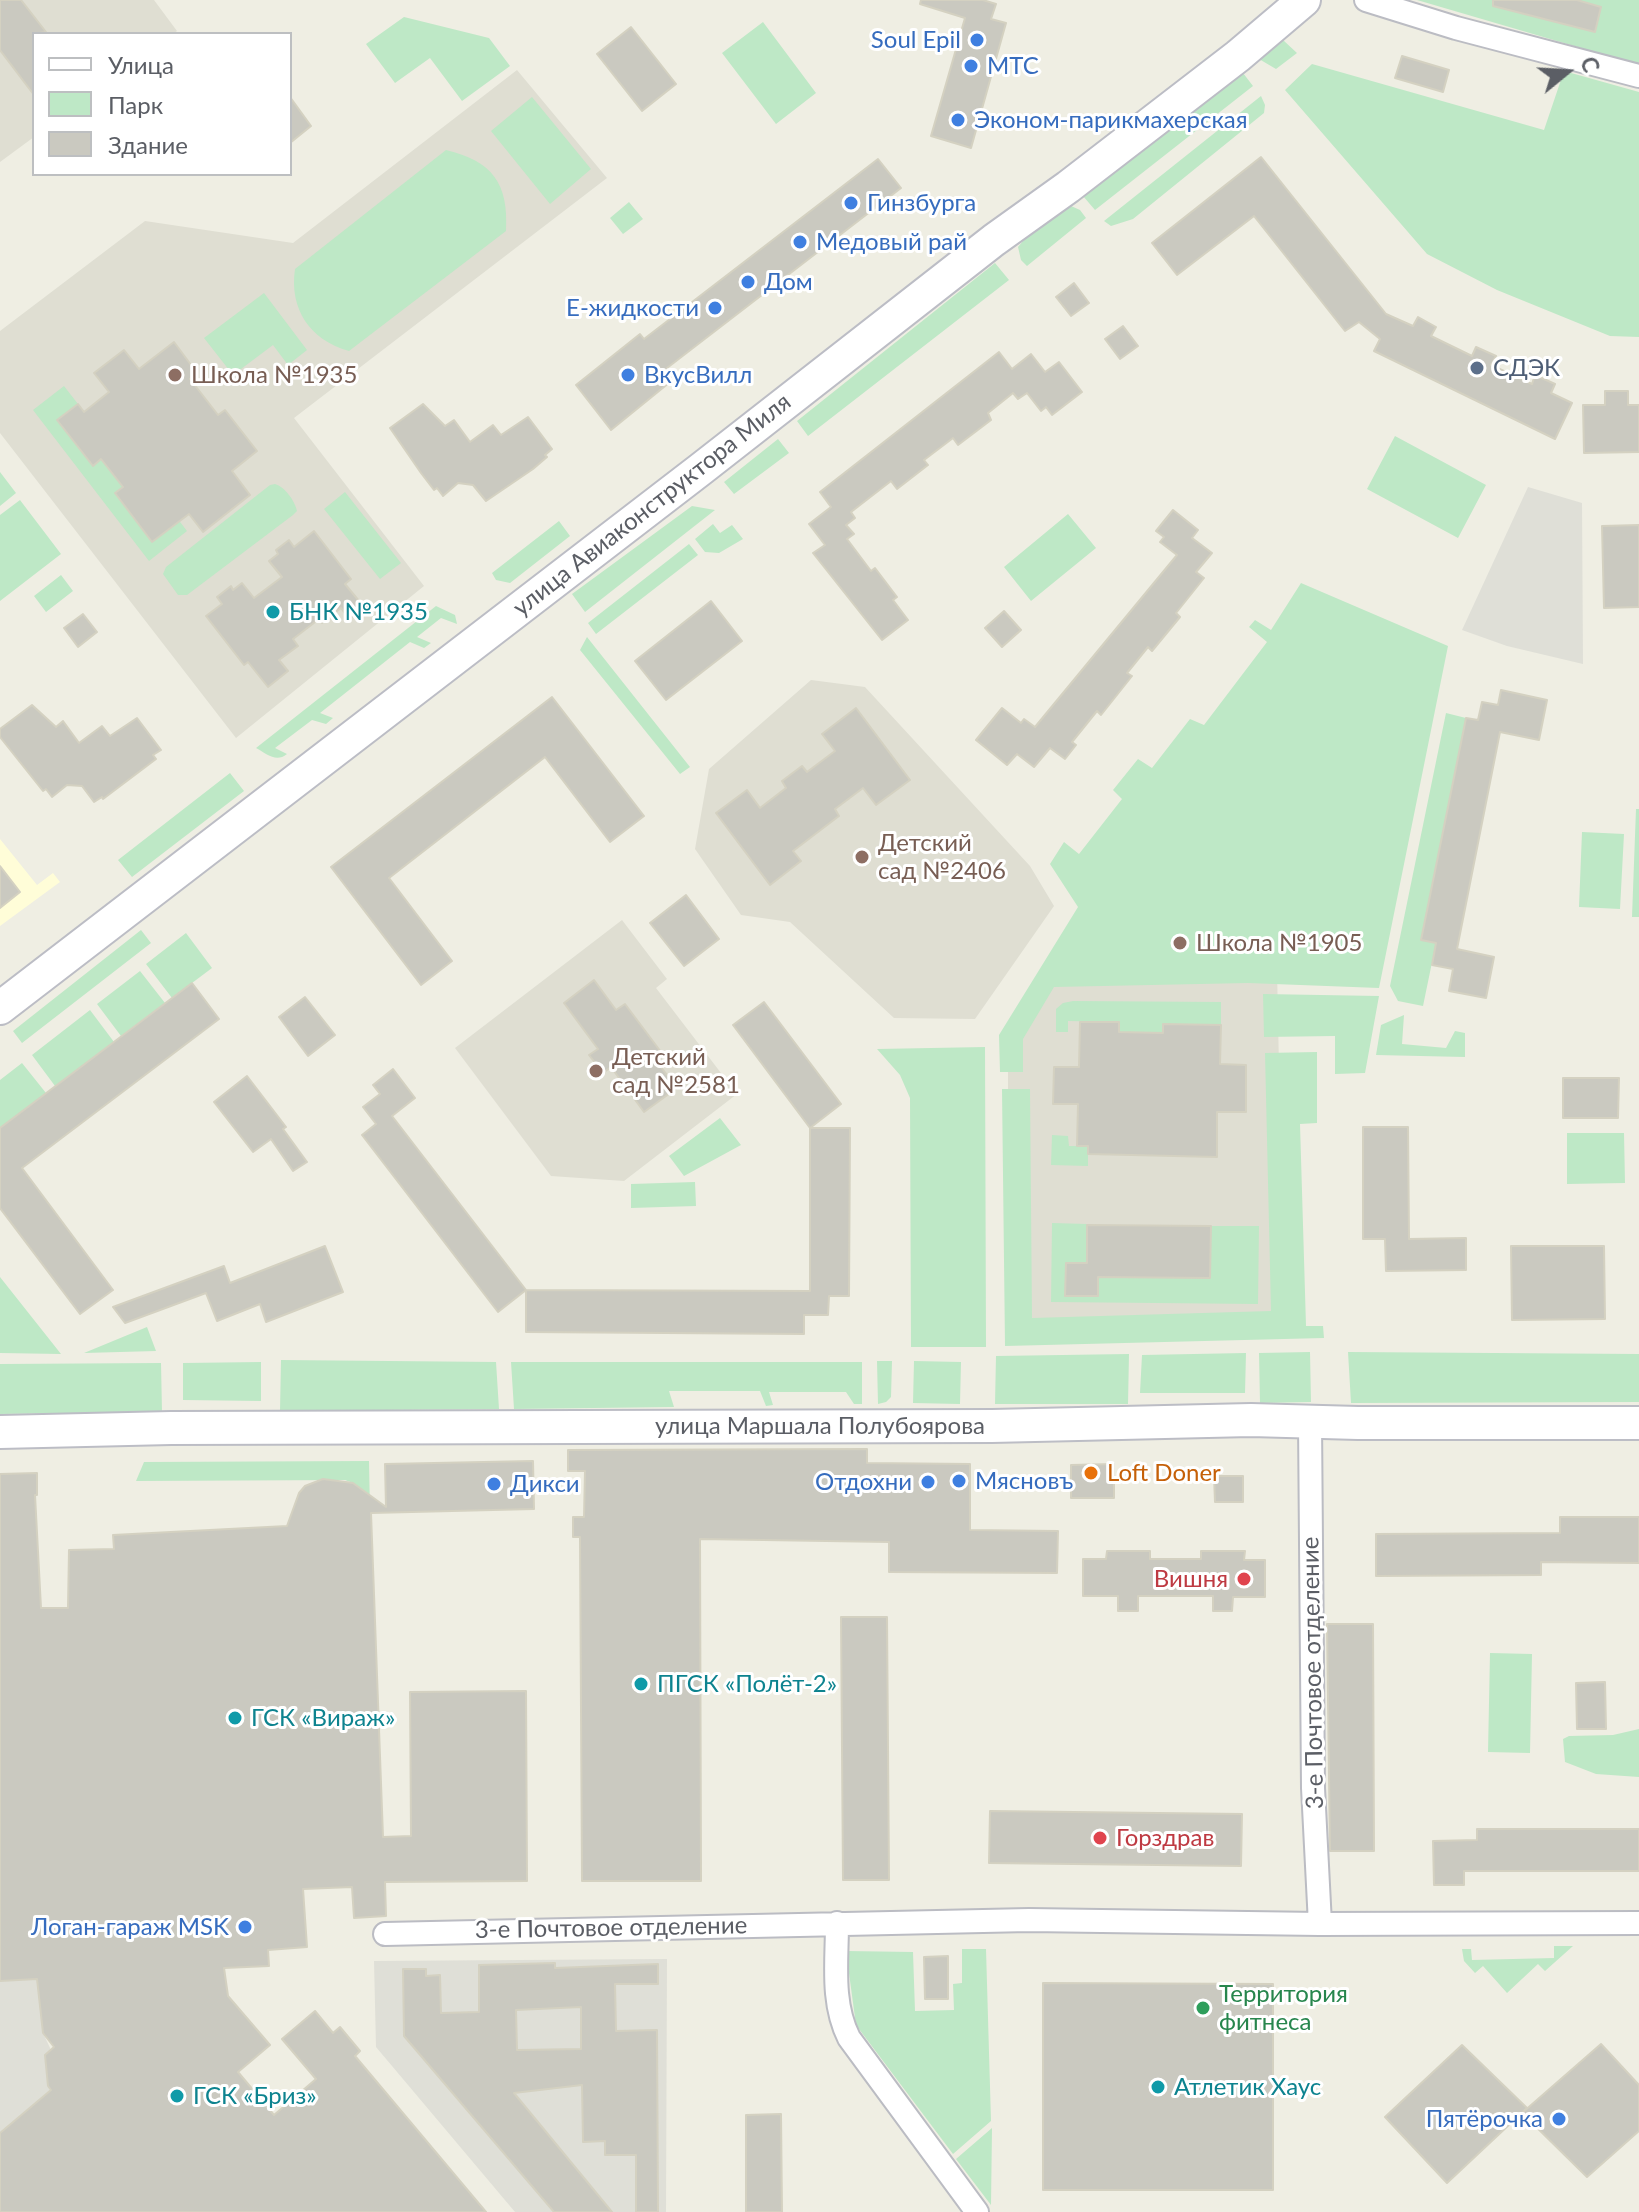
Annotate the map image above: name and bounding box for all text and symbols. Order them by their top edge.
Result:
place label: Soul Epil [871,26,961,54]
marker: Soul Epil [968,31,986,49]
legend [32,32,292,176]
north arrow [1527,32,1607,112]
text: Улица [108,50,174,79]
place label: МТС [987,52,1039,80]
text: С [1575,53,1605,76]
marker: МТС [962,57,980,75]
text: Парк [108,90,163,119]
place label: Эконом-парикмахерская [974,106,1248,134]
marker: Эконом-парикмахерская [949,111,967,129]
text: Здание [108,130,188,159]
place label: Гинзбурга [867,189,976,217]
marker: Гинзбурга [842,194,860,212]
place label: Медовый рай [816,228,967,256]
marker: Медовый рай [791,233,809,251]
place label: Дом [764,268,813,296]
marker: Дом [739,273,757,291]
place label: Е-жидкости [566,294,699,322]
marker: Е-жидкости [706,299,724,317]
place label: СДЭК [1493,354,1560,382]
marker: СДЭК [1468,359,1486,377]
place label: Школа №1935 [191,361,357,389]
place label: ВкусВилл [644,361,752,389]
marker: Школа №1935 [166,366,184,384]
marker: ВкусВилл [619,366,637,384]
street label: улица Авиаконструктора Миля [507,388,797,622]
place label: БНК №1935 [289,598,428,626]
marker: БНК №1935 [264,603,282,621]
place label: Детский сад №2406 [878,829,1006,885]
marker: Детский сад №2406 [853,848,871,866]
place label: Школа №1905 [1196,929,1362,957]
marker: Школа №1905 [1171,934,1189,952]
place label: Детский сад №2581 [612,1043,740,1099]
marker: Детский сад №2581 [587,1062,605,1080]
street label: улица Маршала Полубоярова [655,1412,985,1440]
place label: Loft Doner [1107,1459,1221,1487]
marker: Loft Doner [1082,1464,1100,1482]
place label: Мясновъ [975,1467,1073,1495]
place label: Отдохни [815,1468,912,1496]
place label: Дикси [510,1470,580,1498]
marker: Мясновъ [950,1472,968,1490]
marker: Отдохни [919,1473,937,1491]
marker: Дикси [485,1475,503,1493]
street label: 3-е Почтовое отделение [1296,1537,1330,1809]
place label: Вишня [1154,1565,1228,1593]
marker: Вишня [1235,1570,1253,1588]
place label: ПГСК «Полёт-2» [657,1670,837,1698]
marker: ПГСК «Полёт-2» [632,1675,650,1693]
place label: ГСК «Вираж» [251,1704,395,1732]
marker: ГСК «Вираж» [226,1709,244,1727]
place label: Горздрав [1116,1824,1214,1852]
marker: Горздрав [1091,1829,1109,1847]
street label: 3-е Почтовое отделение [475,1911,747,1945]
place label: Логан-гараж MSK [31,1913,229,1941]
marker: Логан-гараж MSK [236,1918,254,1936]
place label: Территория фитнеса [1219,1980,1348,2036]
marker: Территория фитнеса [1194,1999,1212,2017]
place label: Атлетик Хаус [1174,2073,1321,2101]
marker: Атлетик Хаус [1149,2078,1167,2096]
place label: ГСК «Бриз» [193,2082,317,2110]
marker: ГСК «Бриз» [168,2087,186,2105]
place label: Пятёрочка [1426,2105,1543,2133]
marker: Пятёрочка [1550,2110,1568,2128]

